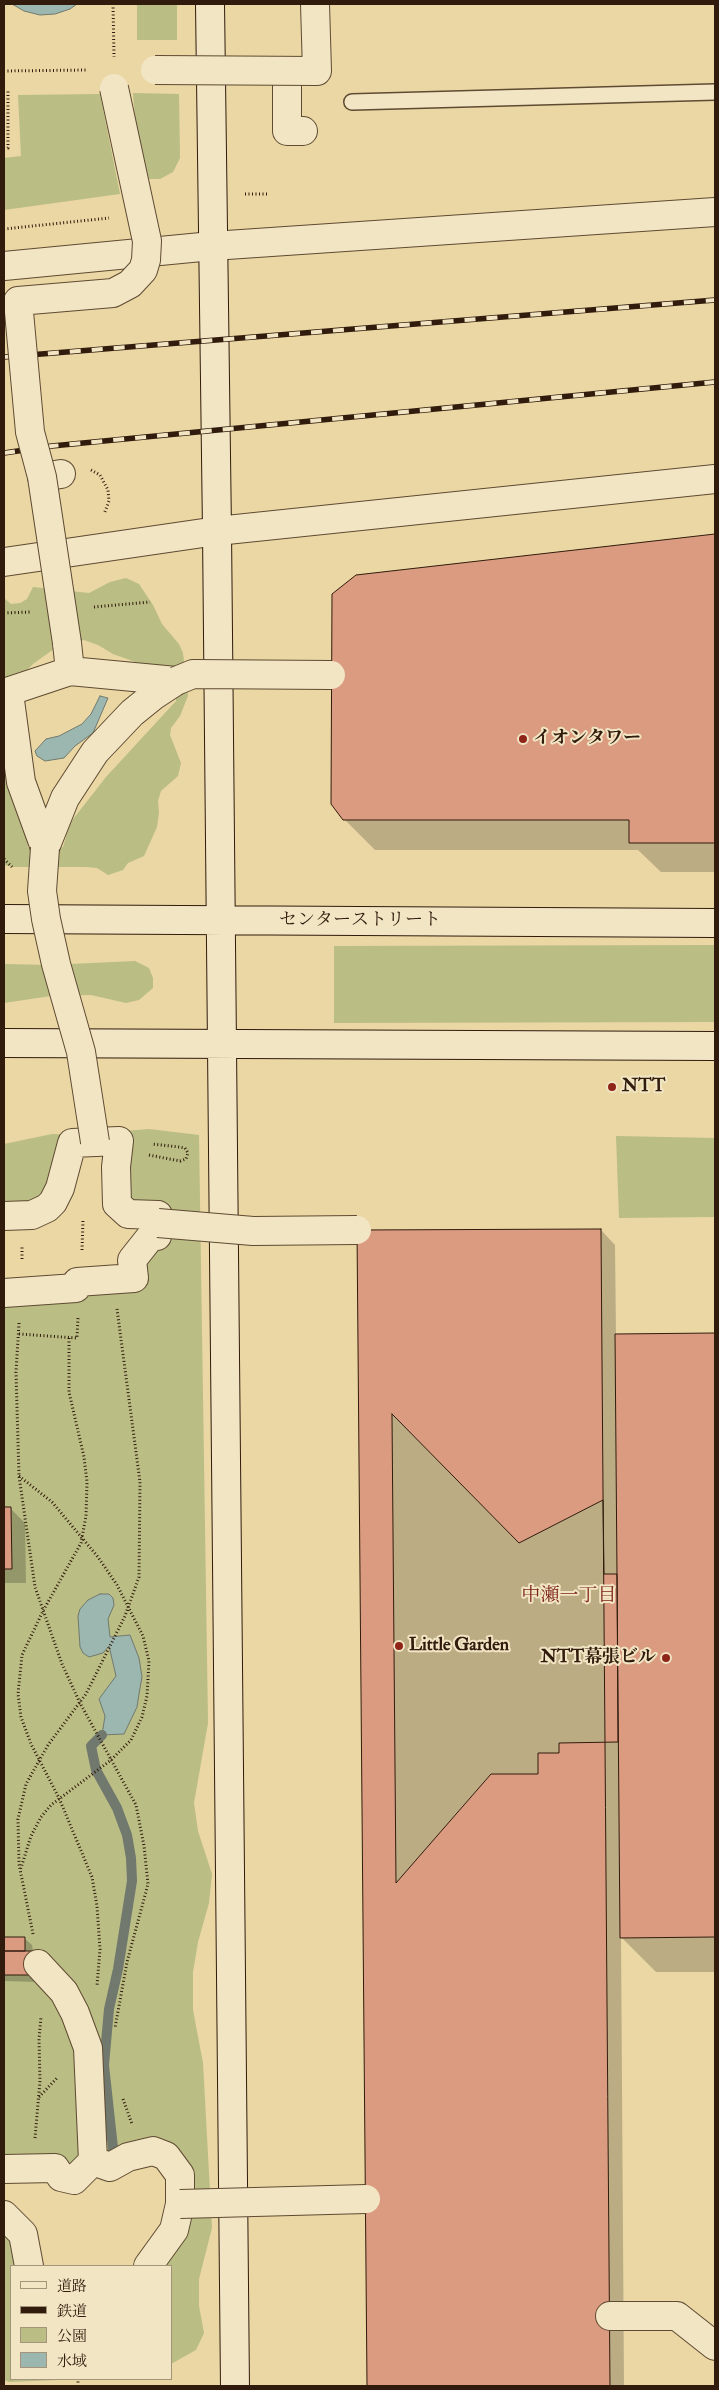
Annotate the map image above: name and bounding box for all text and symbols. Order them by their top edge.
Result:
place label: イオンタワー [533,728,641,750]
marker: イオンタワー [517,733,529,745]
street label: センターストリート [279,910,441,932]
place label: NTT [622,1076,665,1098]
marker: NTT [606,1081,618,1093]
district label: 中瀬一丁目 [522,1586,616,1608]
place label: Little Garden [409,1635,509,1657]
marker: Little Garden [393,1640,405,1652]
place label: NTT幕張ビル [541,1647,656,1669]
marker: NTT幕張ビル [660,1652,672,1664]
legend [10,2265,172,2380]
text: 道路 [57,2277,87,2296]
text: 鉄道 [57,2302,87,2321]
text: 公園 [57,2327,87,2346]
text: 水域 [57,2352,87,2371]

